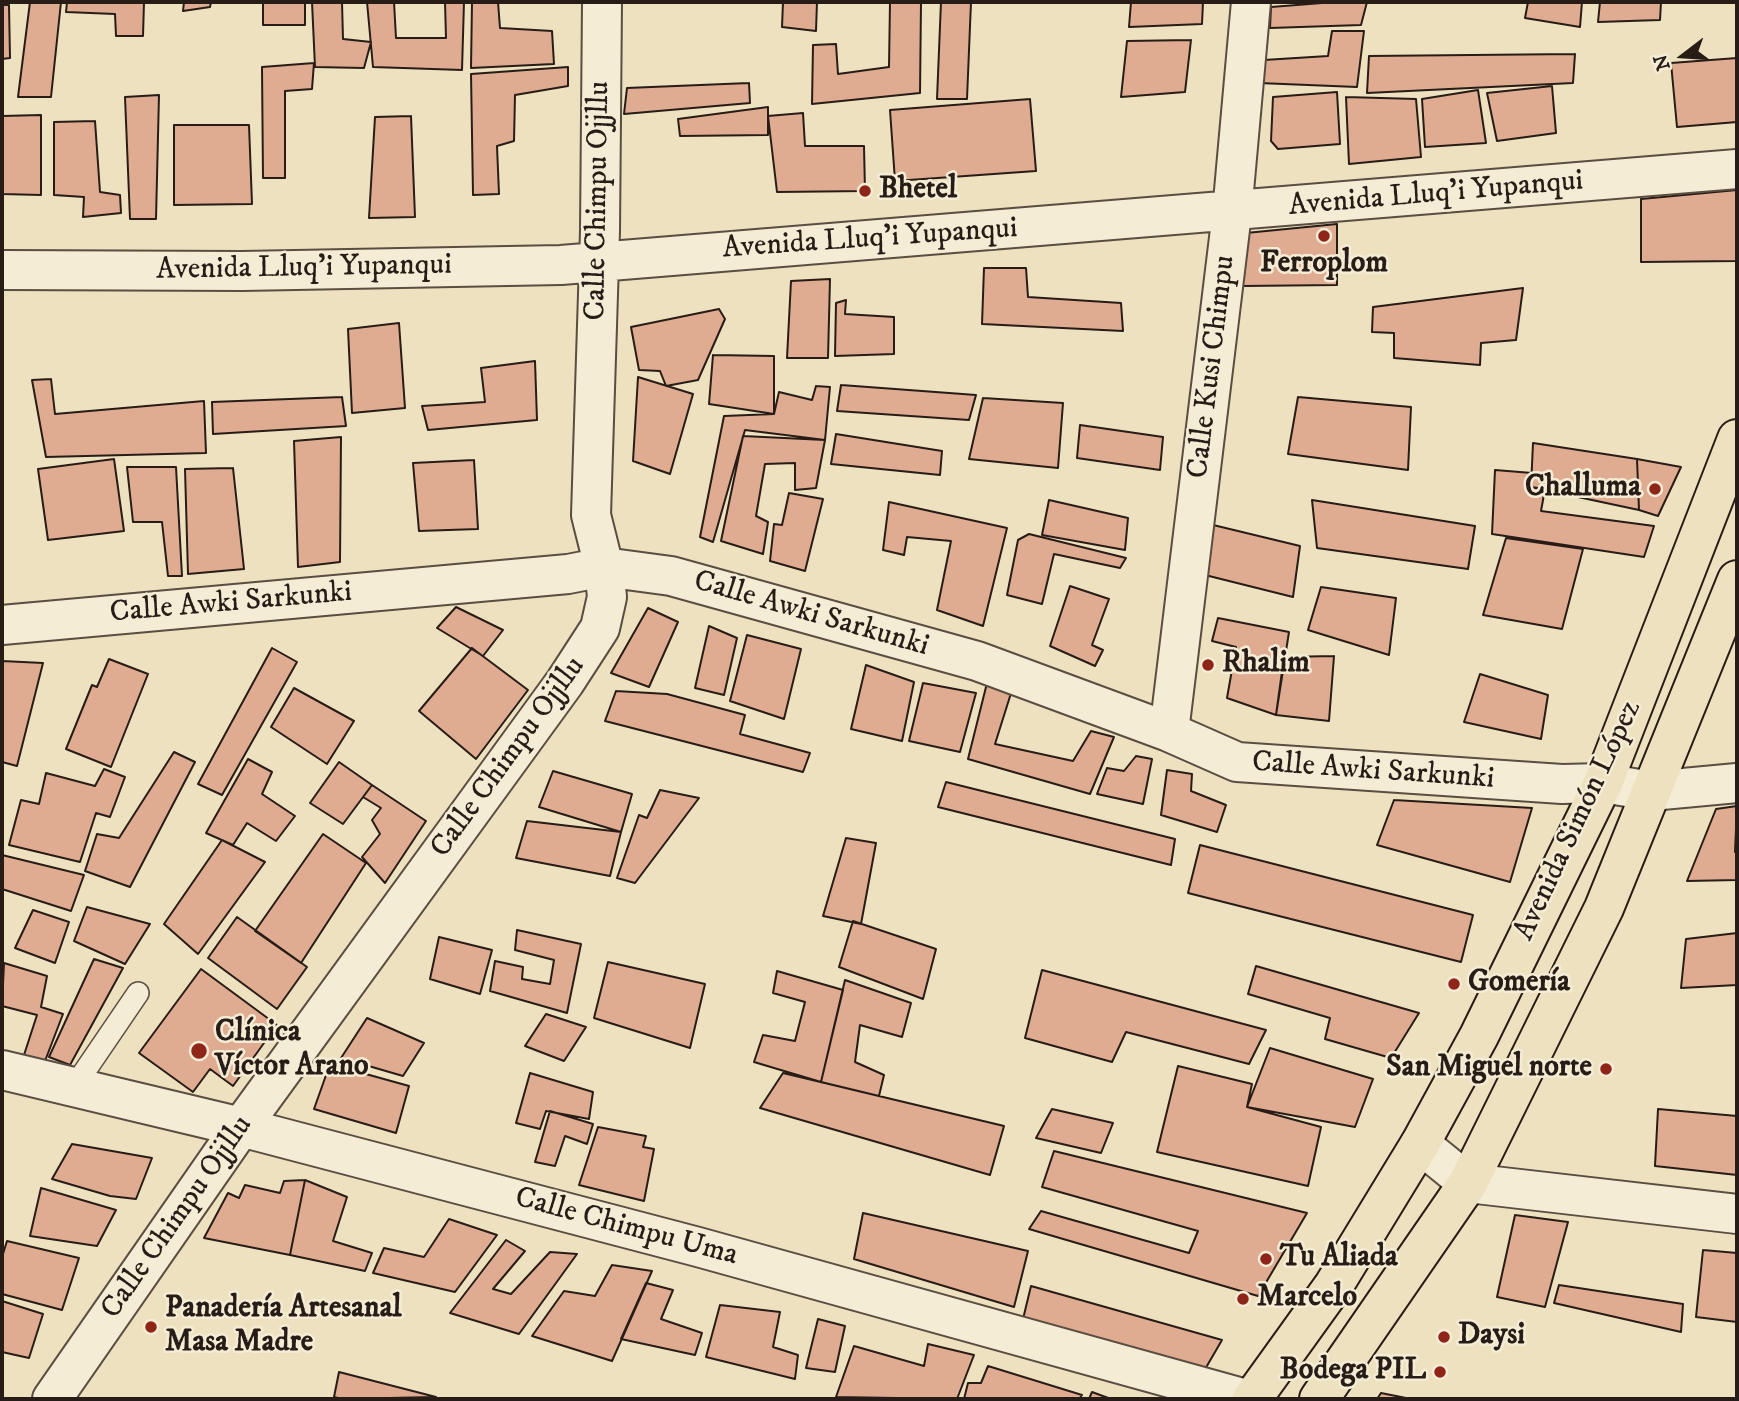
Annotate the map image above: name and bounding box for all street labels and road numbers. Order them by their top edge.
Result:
street label: Calle Chimpu Ojjllu [579,81,619,321]
street label: Avenida Lluq'i Yupanqui [1287,164,1585,226]
street label: Avenida Lluq'i Yupanqui [721,212,1019,268]
street label: Avenida Lluq'i Yupanqui [156,248,452,290]
street label: Calle Kusi Chimpu [1181,253,1245,481]
street label: Calle Awki Sarkunki [689,564,933,666]
street label: Calle Awki Sarkunki [108,575,354,633]
street label: Calle Chimpu Ojjllu [424,651,594,865]
street label: Avenida Simón López [1508,695,1650,947]
street label: Calle Awki Sarkunki [1251,746,1495,798]
street label: Calle Chimpu Ojjllu [95,1110,261,1326]
street label: Calle Chimpu Uma [511,1181,741,1275]

